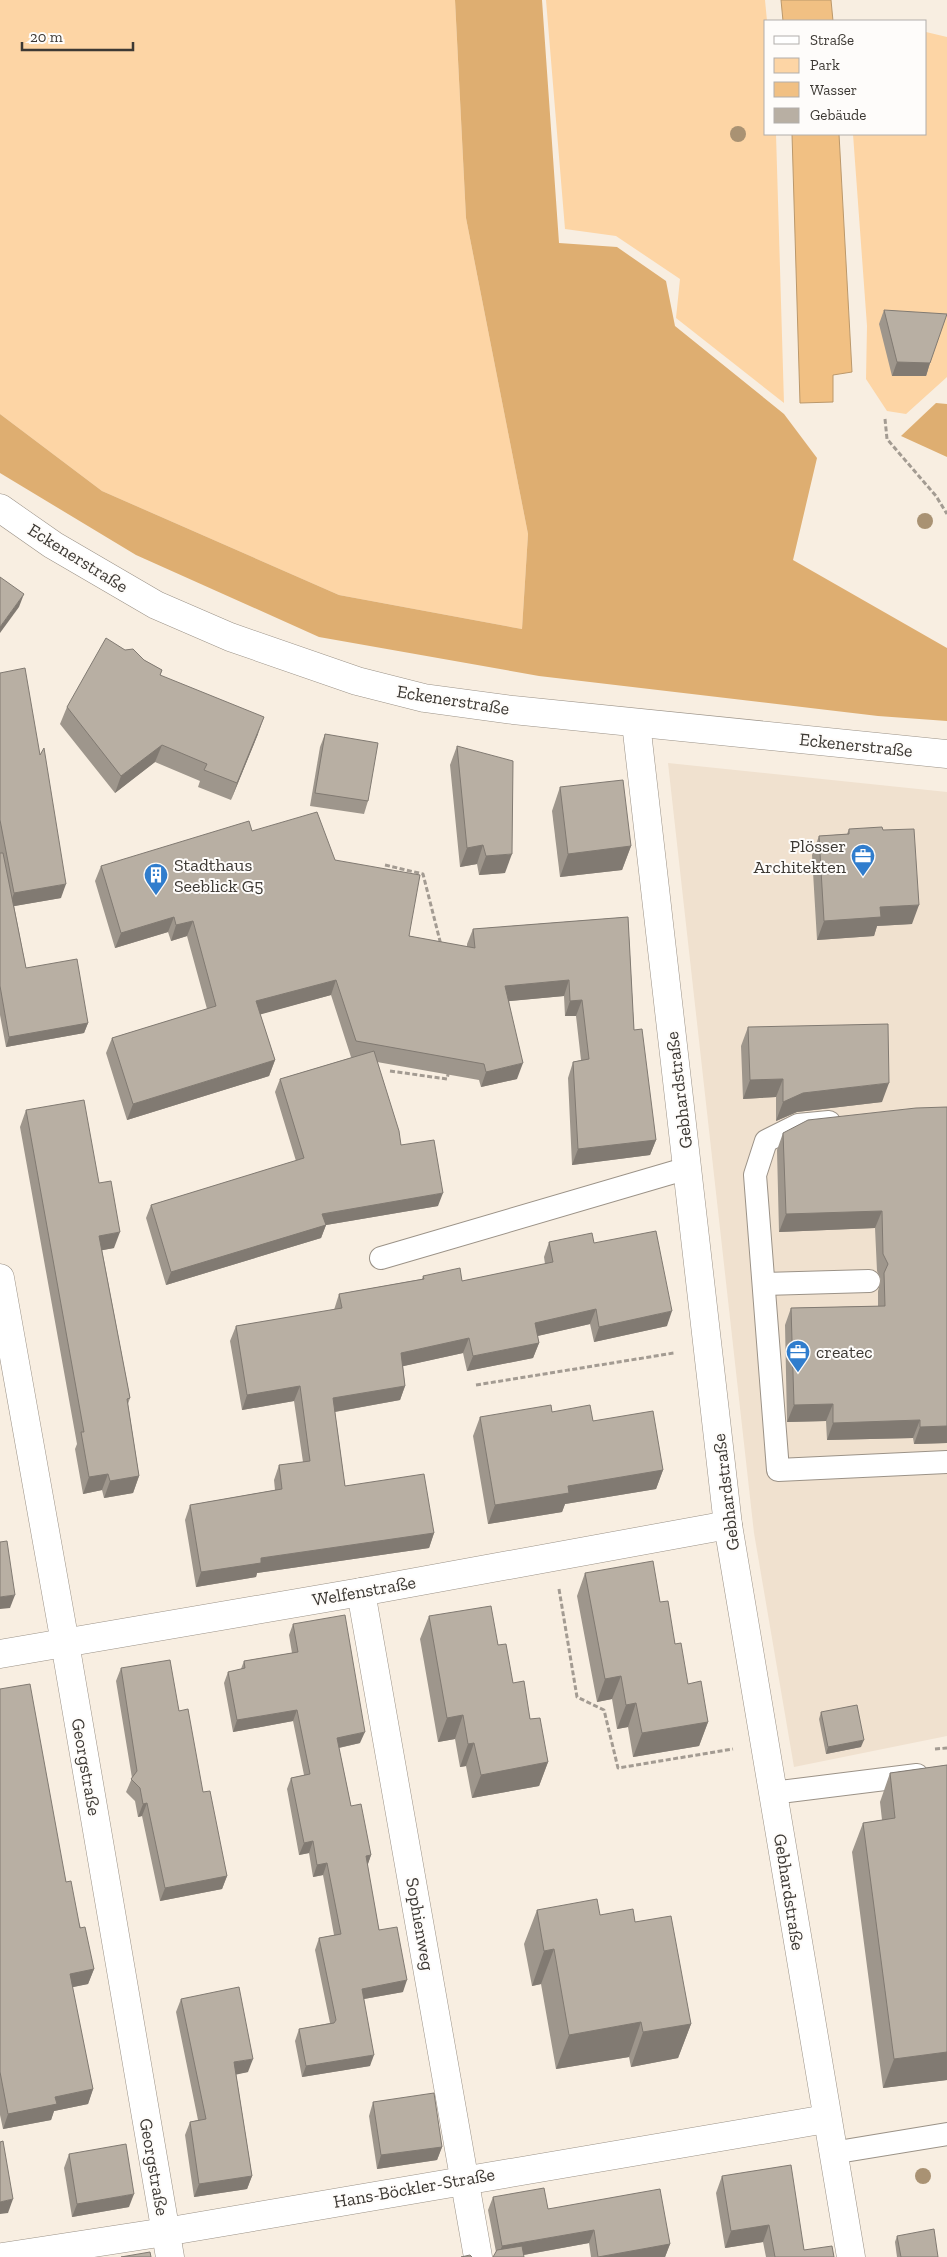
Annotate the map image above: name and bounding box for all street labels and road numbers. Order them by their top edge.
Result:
street label: Eckenerstraße [24,519,132,597]
street label: Eckenerstraße [395,680,511,720]
street label: Eckenerstraße [798,728,914,762]
street label: Gebhardstraße [661,1030,697,1150]
street label: Gebhardstraße [708,1432,744,1552]
street label: Welfenstraße [311,1571,417,1611]
street label: Georgstraße [67,1717,105,1817]
street label: Gebhardstraße [769,1832,809,1952]
street label: Sophienweg [401,1876,439,1972]
street label: Georgstraße [135,2117,173,2217]
street label: Hans-Böckler-Straße [331,2163,497,2213]

